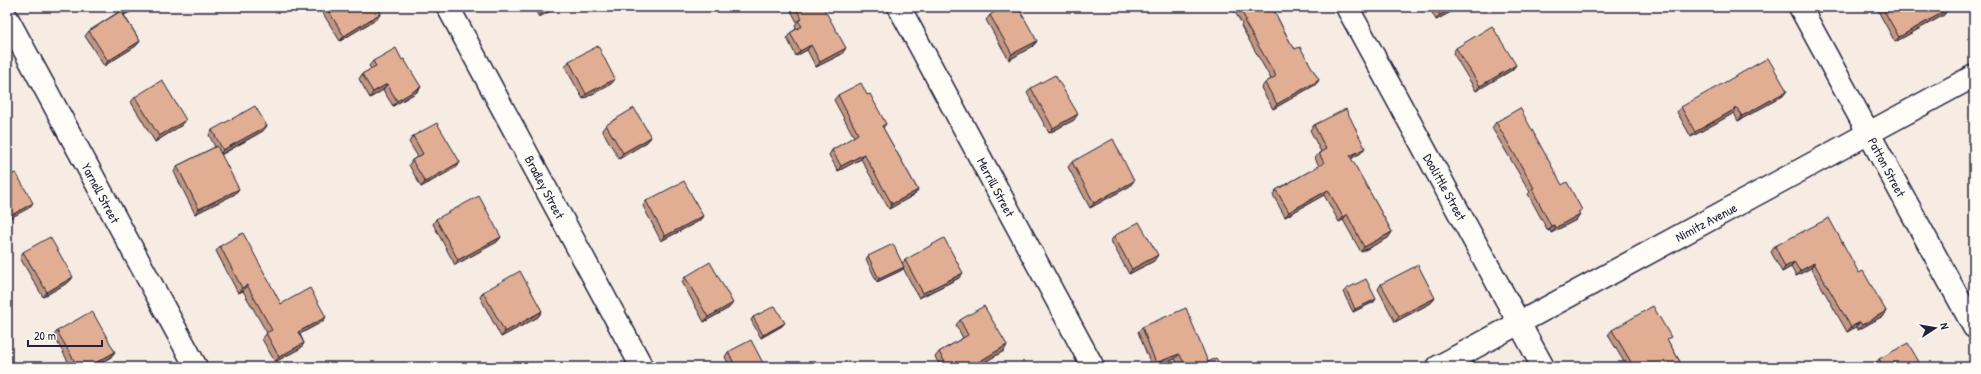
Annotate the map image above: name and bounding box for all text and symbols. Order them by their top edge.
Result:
street label: Patton Street [1864,134,1910,200]
street label: Doolittle Street [1419,150,1471,224]
street label: Bradley Street [521,152,569,222]
street label: Merrill Street [973,154,1019,220]
street label: Yarnell Street [78,160,125,227]
street label: Nimitz Avenue [1672,198,1740,246]
north arrow [1915,308,1955,348]
scale bar [28,322,102,348]
text: N [1937,322,1952,330]
text: 20 m [34,327,56,344]

